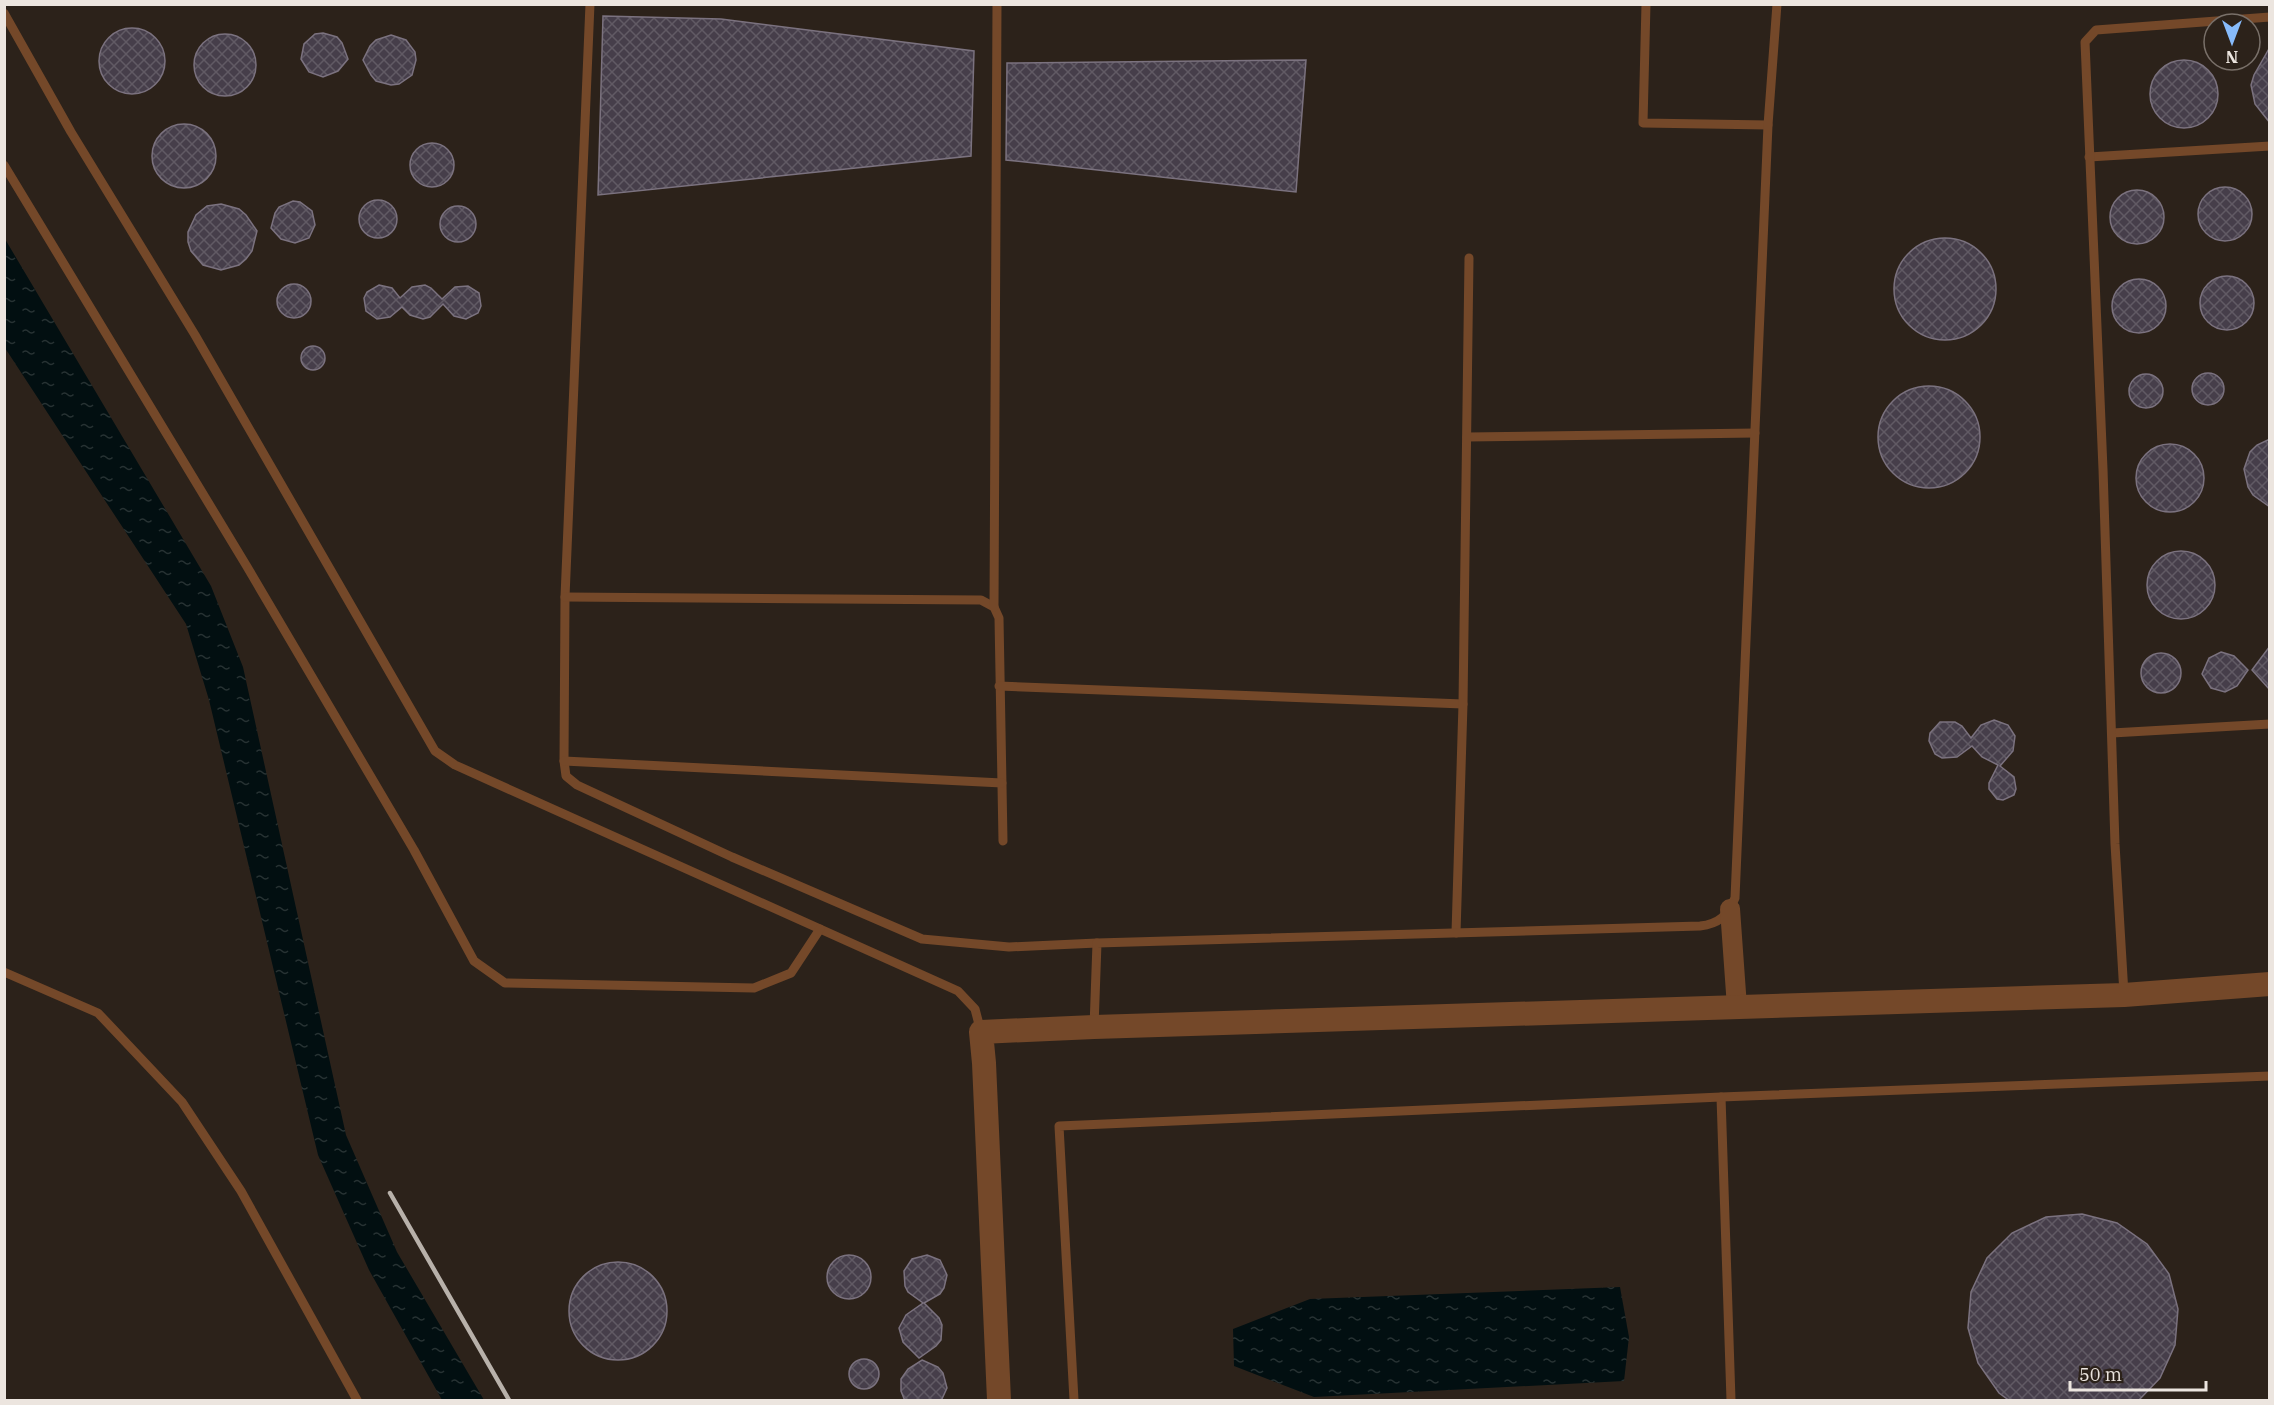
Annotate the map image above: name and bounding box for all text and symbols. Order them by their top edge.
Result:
north arrow [2202,12,2262,72]
text: N [2226,47,2238,67]
scale bar [2070,1354,2206,1392]
text: 50 m [2079,1363,2122,1386]

